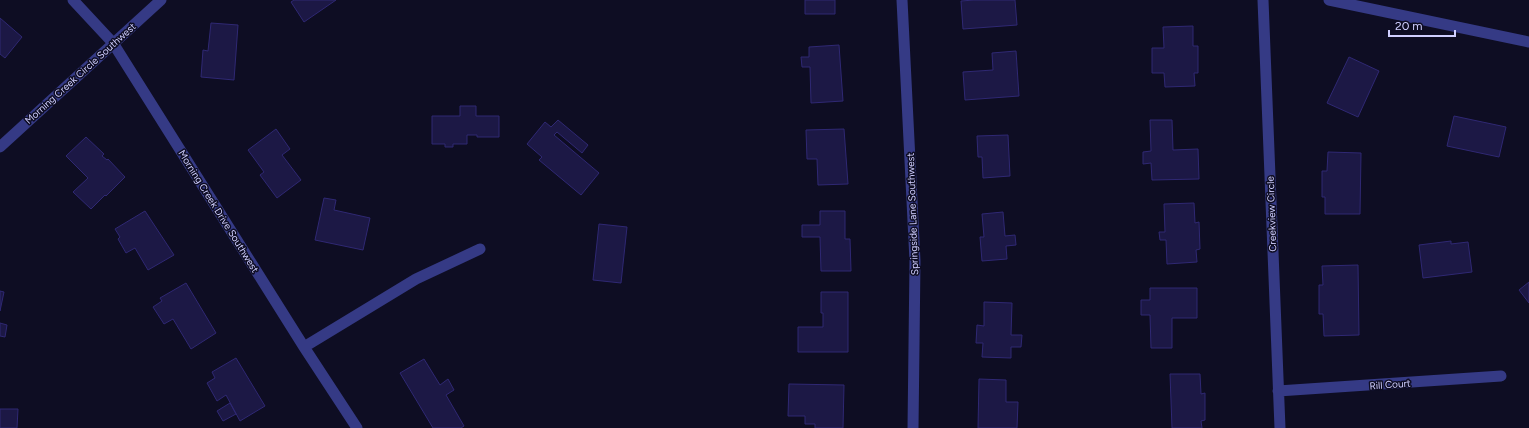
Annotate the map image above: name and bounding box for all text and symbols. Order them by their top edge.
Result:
scale bar [1389,12,1455,38]
text: 20 m [1395,19,1423,33]
street label: Morning Creek Circle Southwest [22,20,139,127]
street label: Morning Creek Drive Southwest [175,147,262,275]
street label: Springside Lane Southwest [904,152,921,275]
street label: Creekview Circle [1264,175,1279,252]
street label: Rill Court [1369,377,1411,392]

